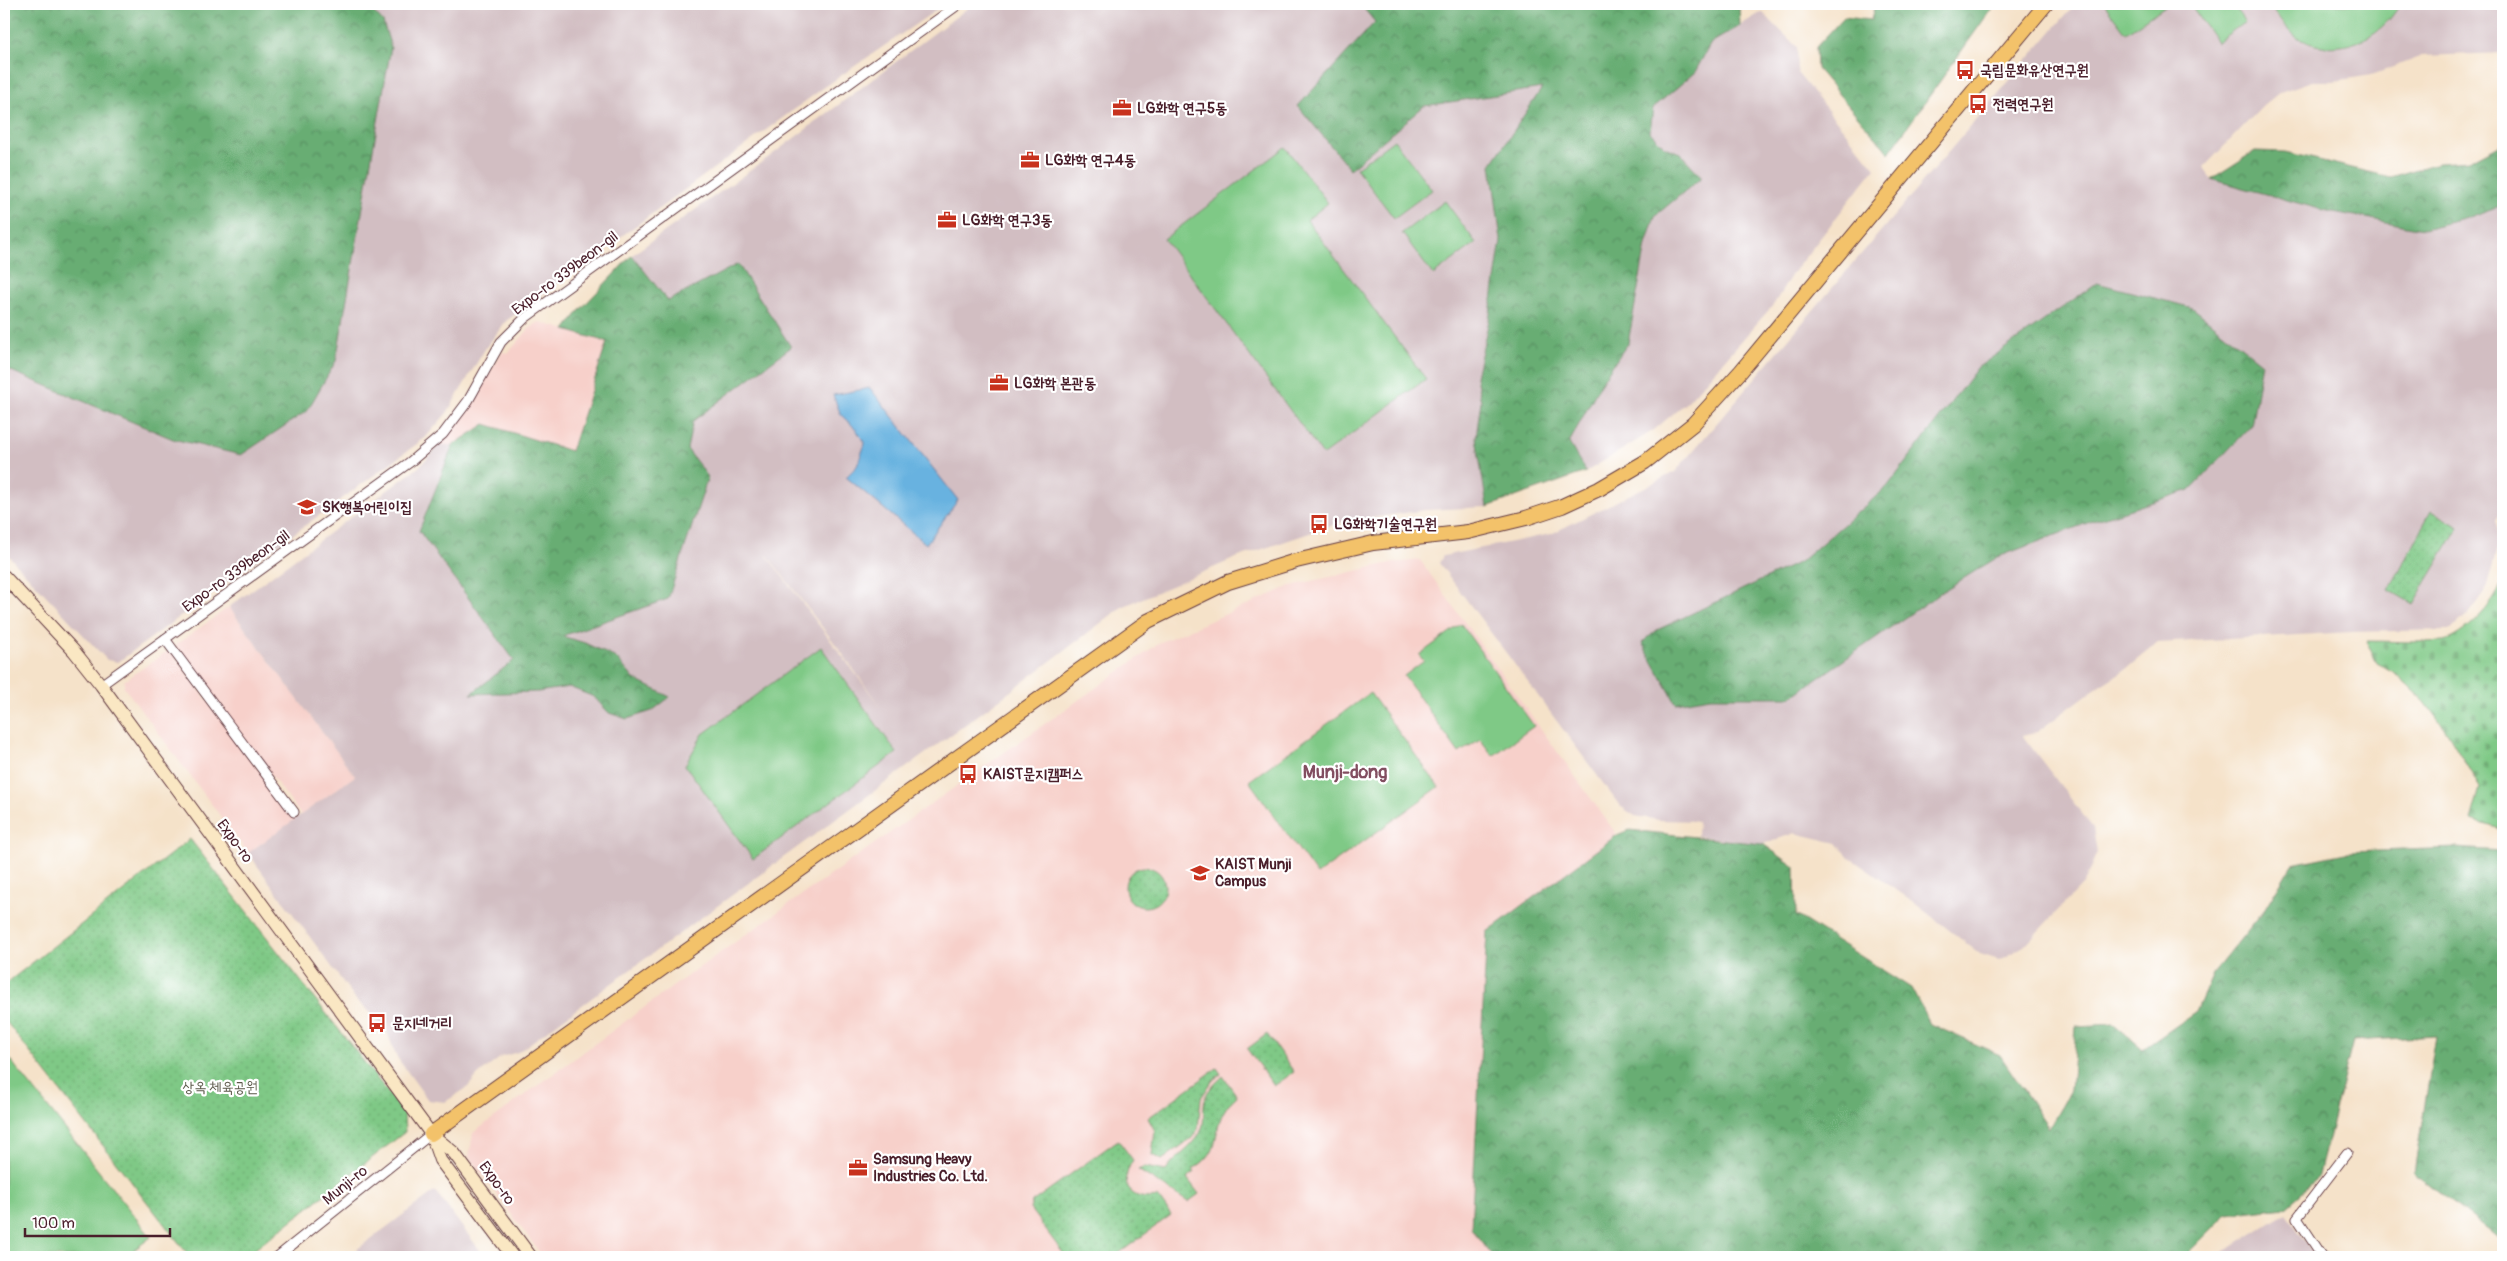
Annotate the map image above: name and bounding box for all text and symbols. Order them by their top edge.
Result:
bus stop icon: 국립문화유산연구원 [1954,59,1976,81]
place label: 국립문화유산연구원 [1980,61,2089,80]
bus stop icon: 전력연구원 [1967,93,1989,115]
place label: 전력연구원 [1992,95,2053,114]
office icon: LG화학 연구5동 [1111,97,1133,119]
place label: LG화학 연구5동 [1137,99,1227,118]
office icon: LG화학 연구4동 [1019,149,1041,171]
place label: LG화학 연구4동 [1045,151,1136,170]
office icon: LG화학 연구3동 [936,209,958,231]
place label: LG화학 연구3동 [962,211,1052,230]
street label: Expo-ro 339beon-gil [508,227,622,320]
office icon: LG화학 본관동 [988,372,1010,394]
place label: LG화학 본관동 [1014,374,1096,393]
school or university icon: SK행복어린이집 [296,496,318,518]
place label: SK행복어린이집 [322,498,412,517]
bus stop icon: LG화학기술연구원 [1308,513,1330,535]
place label: LG화학기술연구원 [1334,515,1437,534]
street label: Expo-ro 339beon-gil [179,526,294,617]
district label: Munji-dong [1303,761,1387,784]
bus stop icon: KAIST문지캠퍼스 [957,763,979,785]
place label: KAIST문지캠퍼스 [983,765,1083,784]
street label: Expo-ro [212,816,257,867]
place label: KAIST Munji Campus [1215,855,1292,891]
school or university icon: KAIST Munji Campus [1189,862,1211,884]
bus stop icon: 문지네거리 [366,1012,388,1034]
place label: 문지네거리 [392,1014,452,1033]
park label: 상옥 체육공원 [182,1078,258,1097]
place label: Samsung Heavy Industries Co. Ltd. [873,1150,988,1186]
office icon: Samsung Heavy Industries Co. Ltd. [847,1157,869,1179]
street label: Expo-ro [474,1158,519,1209]
street label: Munji-ro [319,1161,372,1209]
scale bar [25,1206,170,1238]
text: 100 m [32,1214,75,1233]

